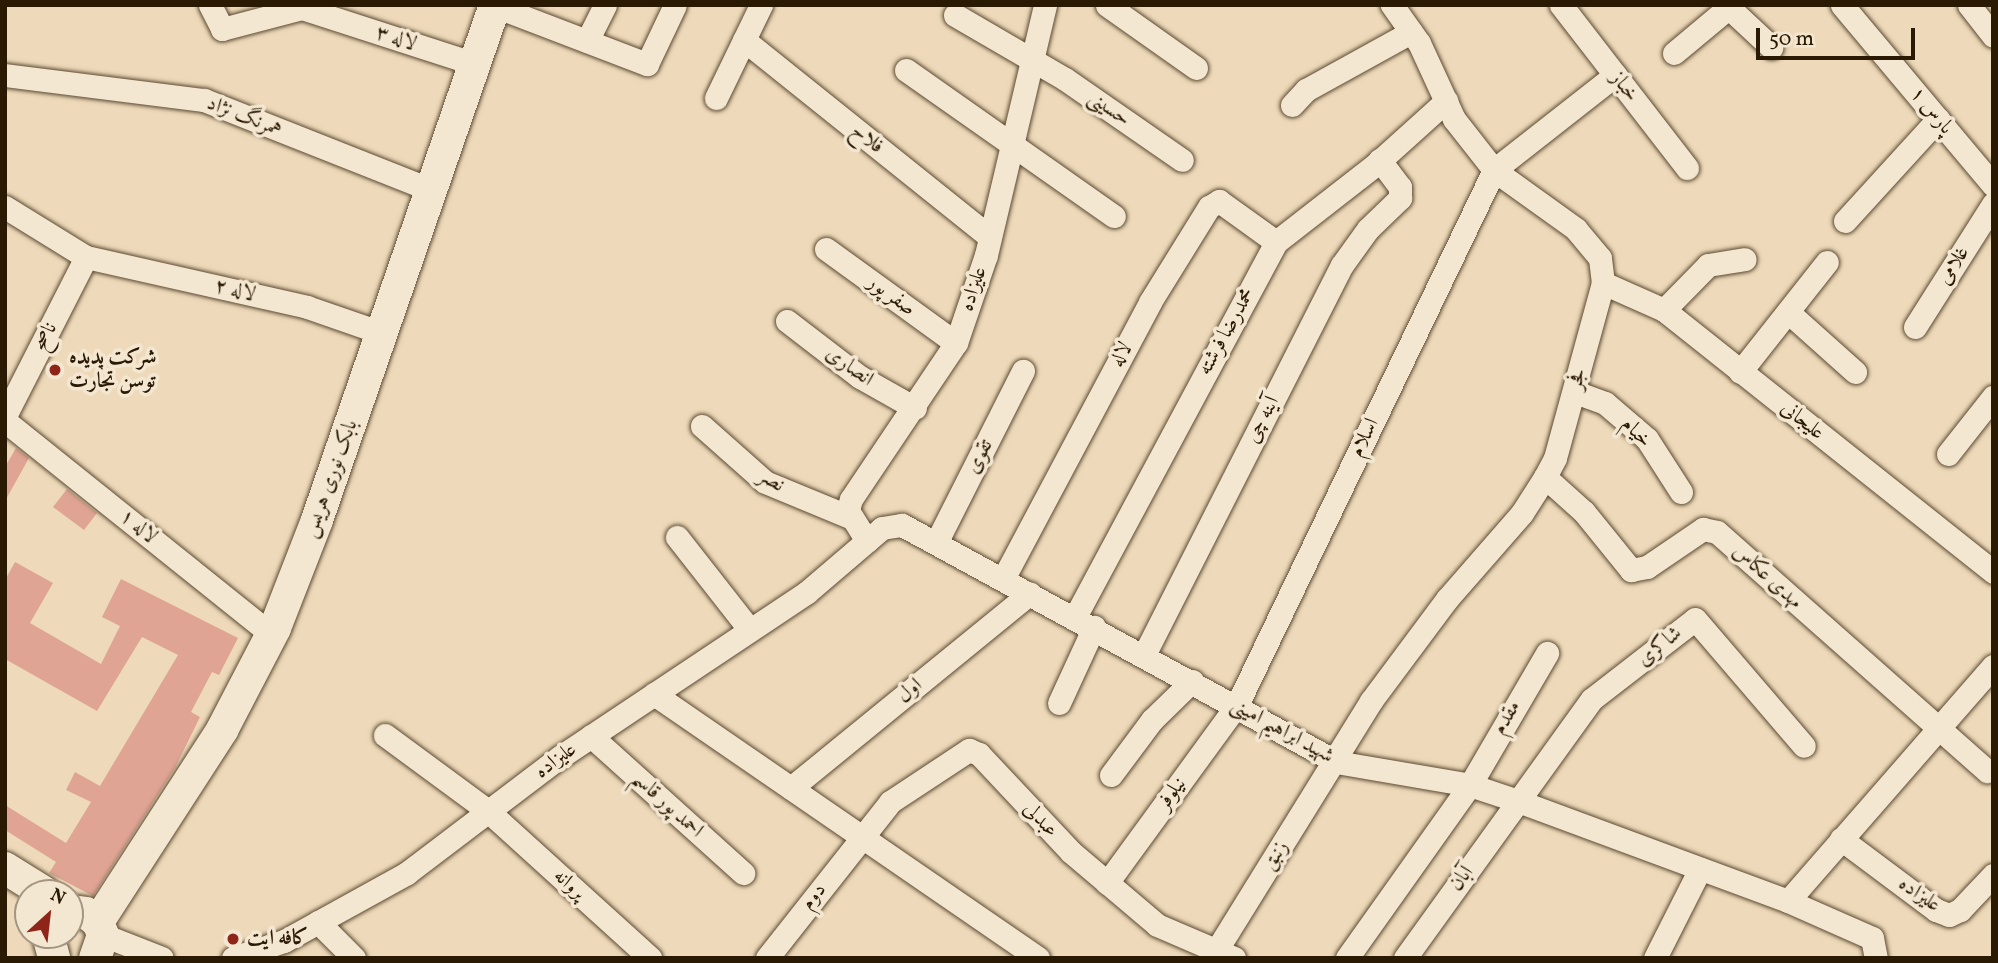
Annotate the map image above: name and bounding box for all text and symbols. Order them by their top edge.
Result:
scale bar [1760,14,1919,58]
street label: لاله ۳ [372,21,420,57]
text: 50 m [1769,25,1814,54]
street label: خباز [1604,67,1644,107]
street label: پارس ۱ [1904,82,1958,140]
street label: حسینی [1083,85,1135,133]
street label: همرنگ نژاد [203,91,285,143]
street label: فلاح [846,118,888,160]
street label: غلامی [1933,242,1975,290]
street label: علیزاده [955,263,993,315]
street label: صفر پور [862,270,920,322]
street label: لاله ۲ [212,274,258,308]
street label: محمدرضا فرشته [1193,284,1261,380]
street label: ناصح [28,318,64,356]
street label: لاله [1105,338,1139,372]
street label: انصاری [820,341,878,393]
place label: شرکت پدیده توسن تجارت [69,345,156,395]
marker: شرکت پدیده توسن تجارت [47,362,63,378]
street label: فجر [1563,366,1593,392]
street label: آینه چی [1241,392,1285,448]
street label: علیجانی [1775,396,1829,446]
street label: خیام [1615,412,1657,454]
street label: اسلام [1345,414,1385,462]
street label: بابک نوری هریس [298,417,364,541]
street label: تقوی [961,436,999,478]
street label: نصر [753,464,789,498]
street label: لاله ۱ [114,504,162,550]
street label: مهدی عکاس [1727,539,1807,615]
street label: شاکری [1632,621,1688,673]
street label: اول [892,673,928,709]
street label: شهید ابراهیم امینی [1226,692,1338,770]
street label: مقدم [1487,696,1527,740]
street label: علیزاده [530,737,582,785]
street label: احمد پور قاسم [626,766,708,844]
street label: نیلوفر [1152,773,1192,815]
street label: عبدلی [1017,797,1063,843]
street label: زنبق [1257,836,1295,876]
street label: آبان [1444,861,1480,897]
street label: پروانه [548,864,590,906]
street label: علیزاده [1893,872,1945,918]
street label: دوم [796,878,832,916]
north arrow [14,879,84,949]
text: N [46,882,70,912]
place label: کافه ایت [247,926,309,952]
marker: کافه ایت [225,931,241,947]

